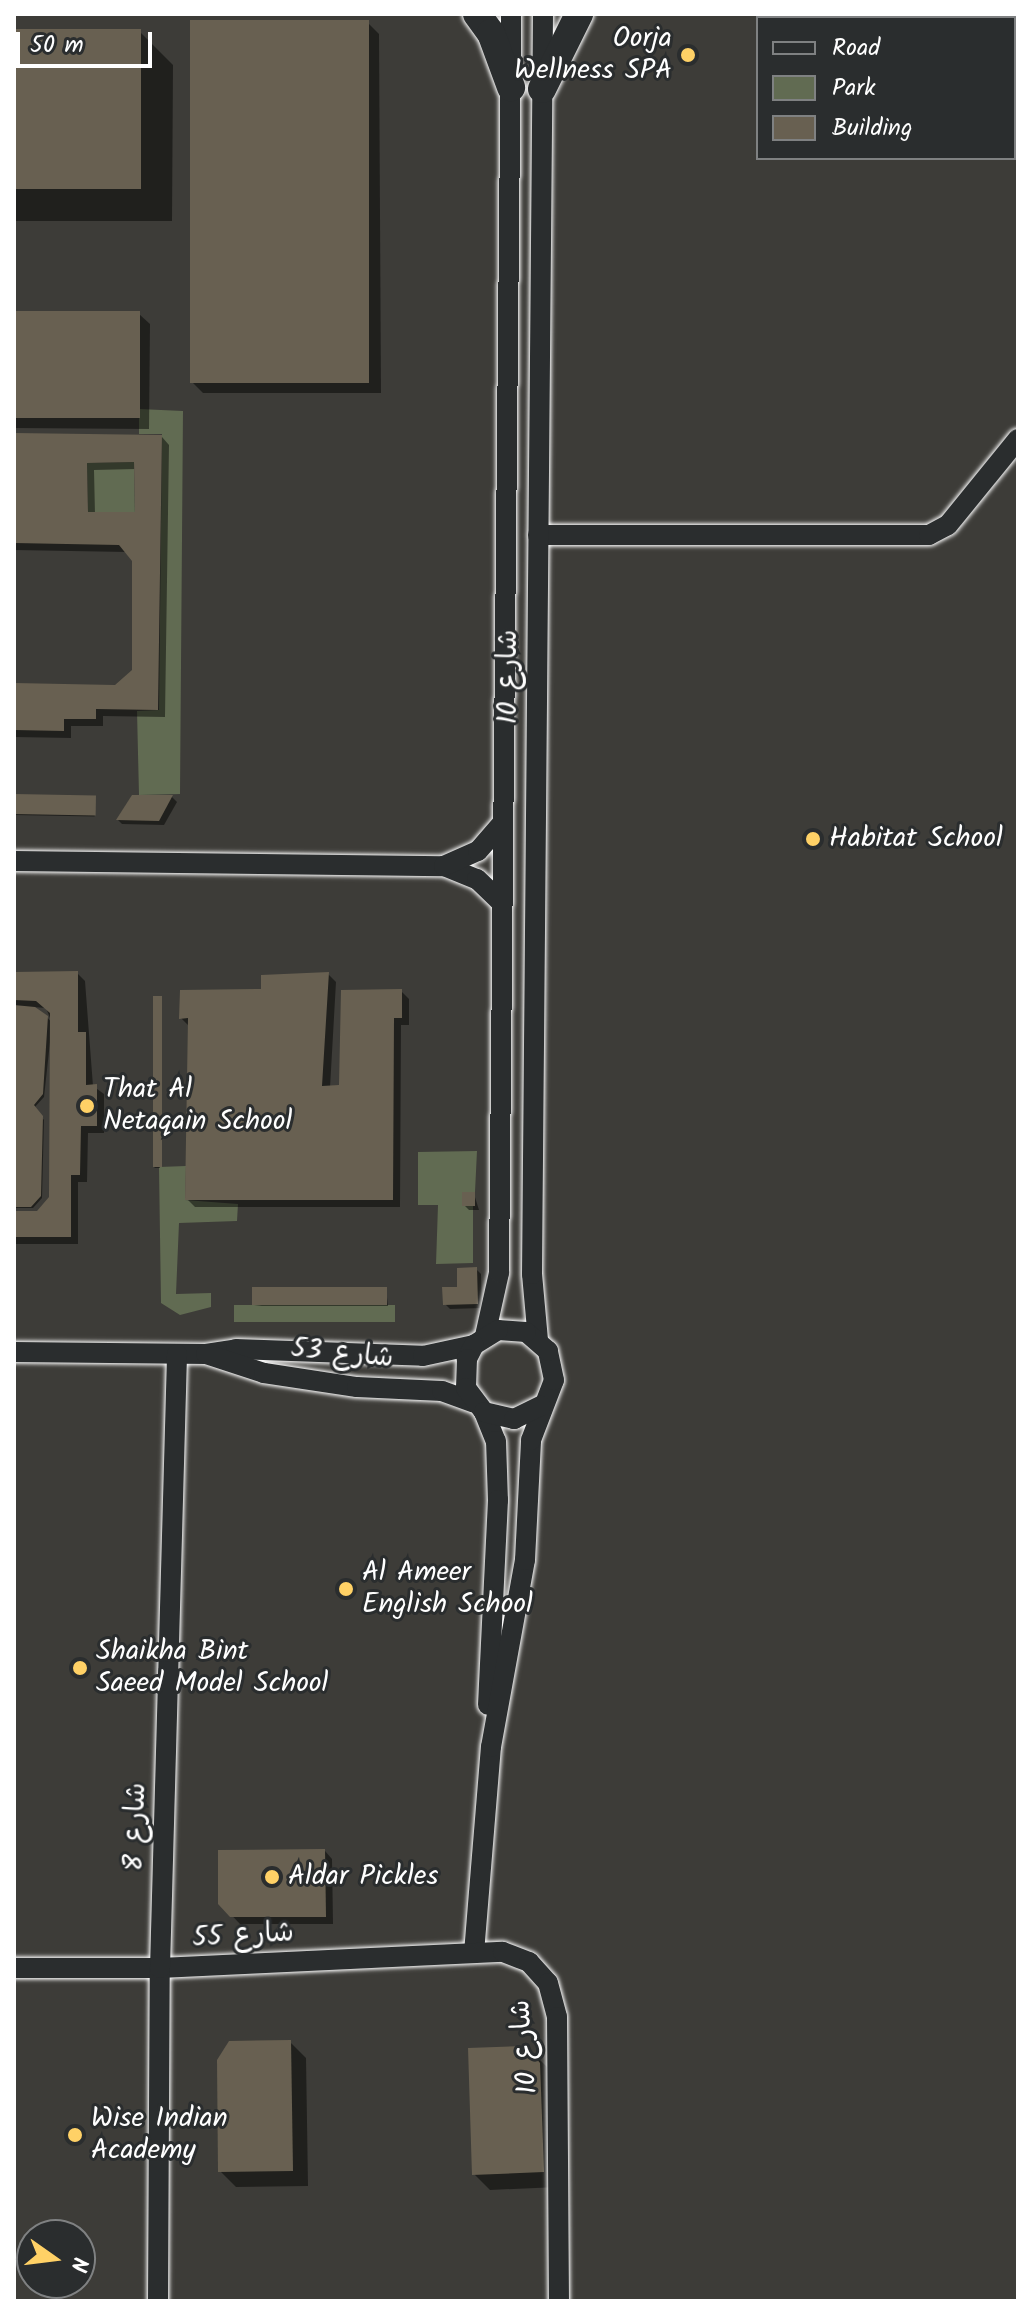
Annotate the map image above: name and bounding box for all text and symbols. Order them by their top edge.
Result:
scale bar [20,16,156,66]
legend [756,16,1016,160]
place label: Oorja Wellness SPA [514,22,672,88]
text: 50 m [30,26,84,65]
text: Road [832,29,880,68]
marker: Oorja Wellness SPA [679,46,697,64]
text: Park [832,69,876,108]
text: Building [832,109,912,148]
street label: شارع 10 [492,630,526,724]
place label: Habitat School [829,822,1003,856]
marker: Habitat School [804,830,822,848]
place label: That Al Netaqain School [103,1073,292,1139]
marker: That Al Netaqain School [78,1097,96,1115]
street label: شارع 53 [289,1332,395,1376]
place label: Al Ameer English School [362,1556,533,1622]
marker: Al Ameer English School [337,1580,355,1598]
place label: Shaikha Bint Saeed Model School [96,1635,328,1701]
marker: Shaikha Bint Saeed Model School [71,1659,89,1677]
street label: شارع 8 [118,1782,154,1872]
place label: Aldar Pickles [288,1860,438,1894]
marker: Aldar Pickles [263,1868,281,1886]
street label: شارع 55 [191,1917,295,1955]
street label: شارع 10 [504,1998,546,2096]
place label: Wise Indian Academy [91,2102,228,2168]
marker: Wise Indian Academy [66,2126,84,2144]
north arrow [16,2219,96,2299]
text: N [59,2253,96,2275]

